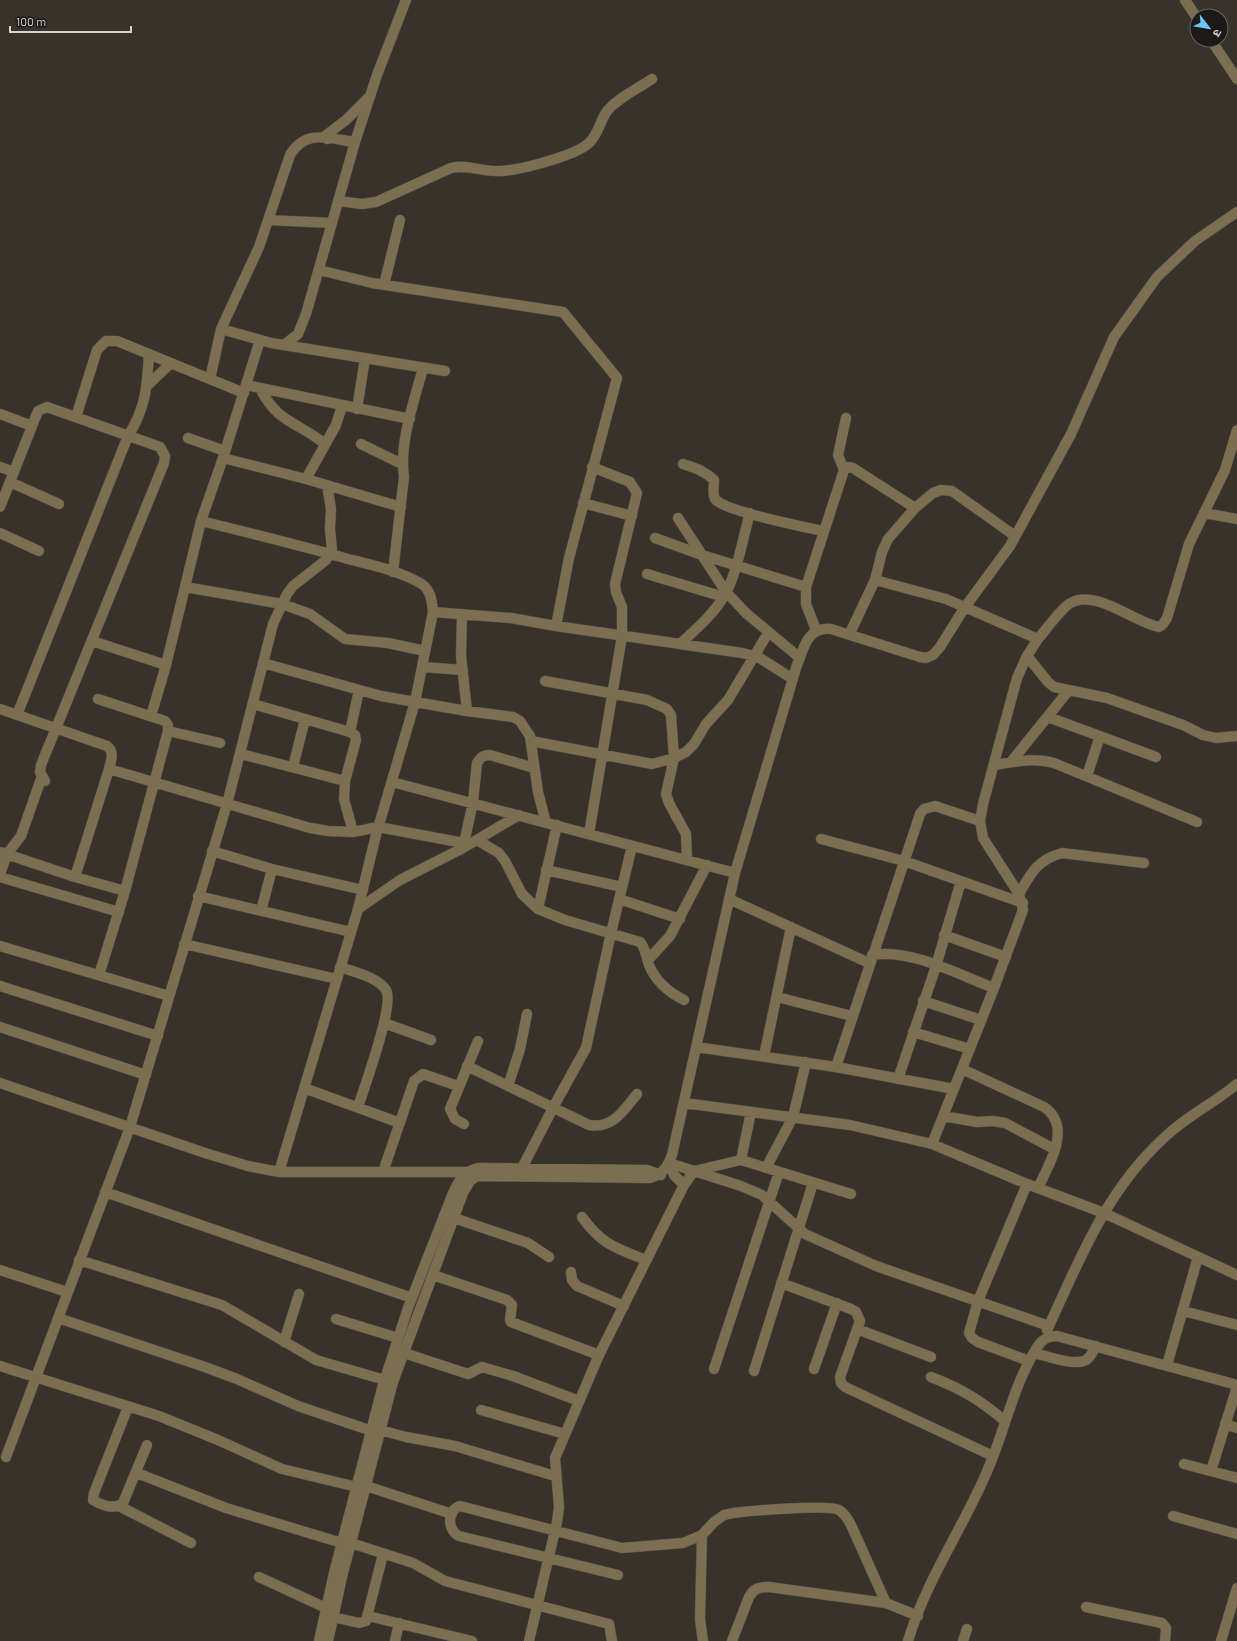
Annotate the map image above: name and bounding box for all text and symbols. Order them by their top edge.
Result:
scale bar [10,8,131,34]
north arrow [1189,8,1229,48]
text: 100 m [16,14,46,28]
text: उ [1210,27,1225,40]

